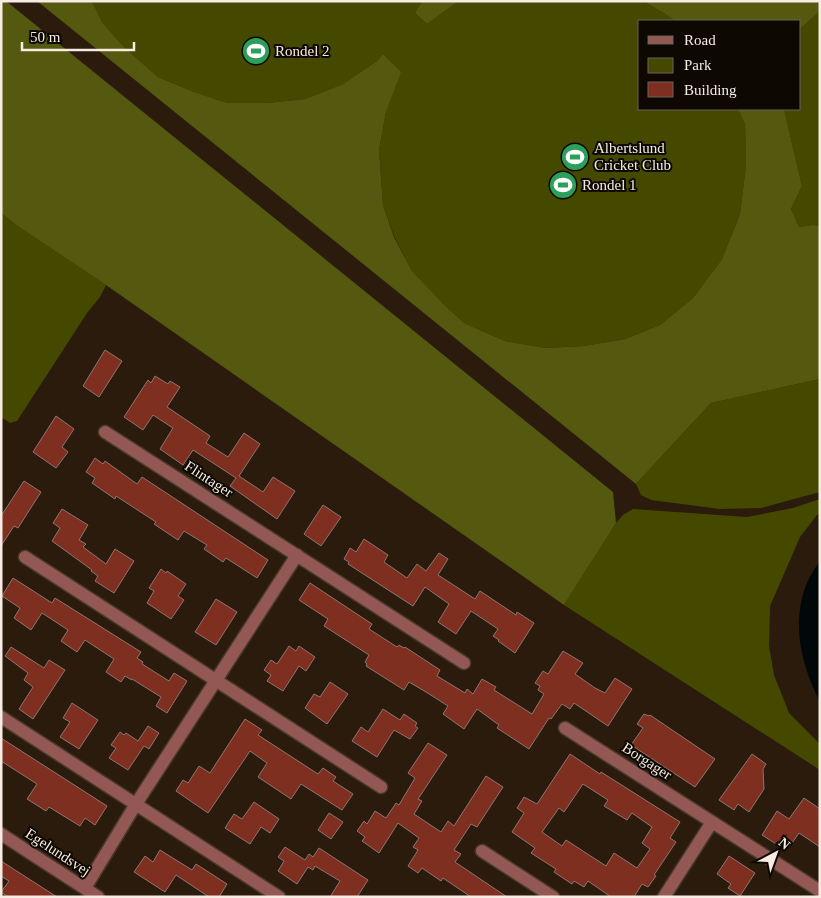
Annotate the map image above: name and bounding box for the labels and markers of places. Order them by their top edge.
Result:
sports icon: Rondel 2 [241,36,271,66]
place label: Rondel 2 [275,43,330,59]
place label: Albertslund Cricket Club [594,140,671,173]
sports icon: Albertslund Cricket Club [560,142,590,172]
sports icon: Rondel 1 [548,170,578,200]
place label: Rondel 1 [582,177,637,193]

